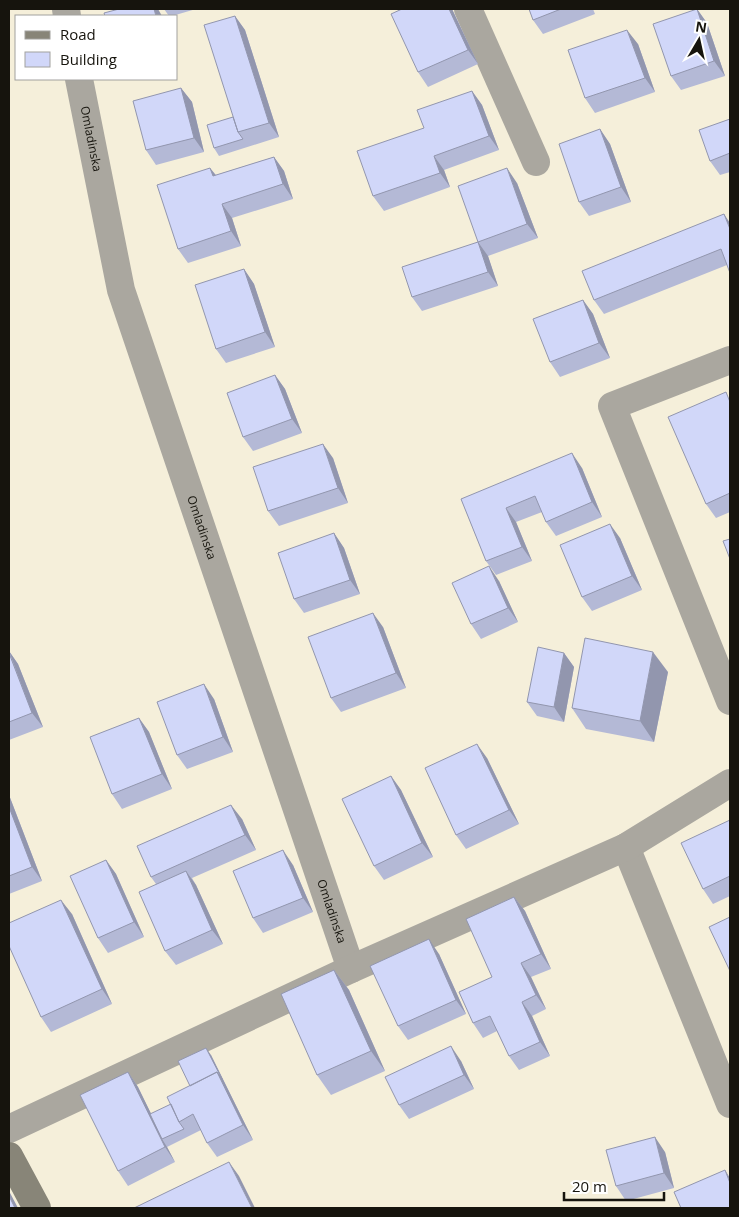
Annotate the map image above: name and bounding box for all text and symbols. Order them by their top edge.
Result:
legend [15,15,178,80]
north arrow [674,15,724,65]
text: N [694,16,708,37]
text: Road [60,24,96,44]
text: Building [60,49,117,69]
street label: Omladinska [77,104,106,173]
street label: Omladinska [183,493,221,562]
street label: Omladinska [313,877,351,945]
scale bar [564,1170,664,1202]
text: 20 m [572,1176,607,1196]

